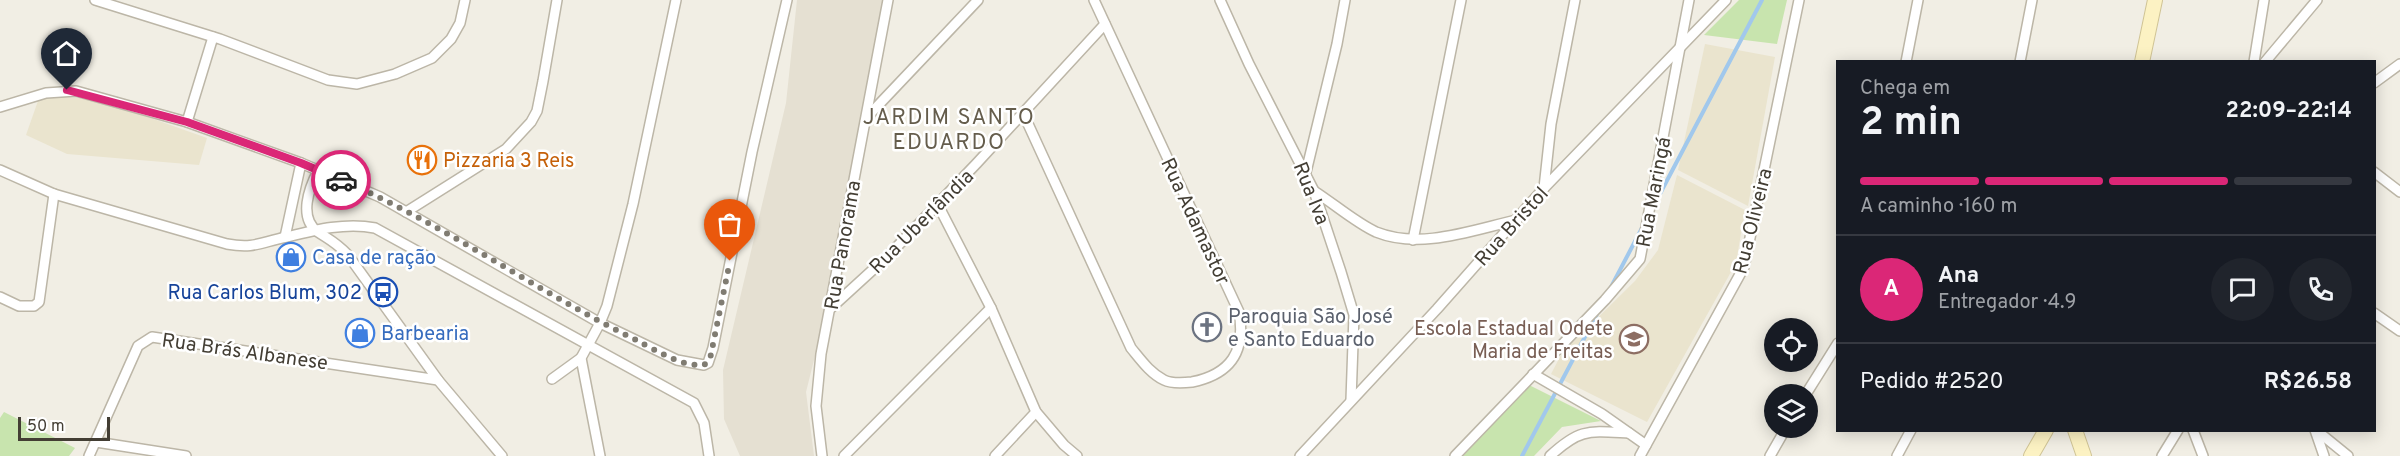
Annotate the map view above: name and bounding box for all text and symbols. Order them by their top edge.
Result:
pin [41,28,92,90]
icon: home [50,37,83,70]
text: Chega em [1860,76,1950,102]
text: 22:09–22:14 [2226,98,2352,125]
text: 2 min [1860,100,1962,149]
district label: JARDIM SANTO EDUARDO [863,105,1035,157]
street label: Rua Maringá [1632,135,1678,250]
restaurant icon: Pizzaria 3 Reis [406,144,438,176]
place label: Pizzaria 3 Reis [443,149,574,175]
courier [311,150,371,210]
street label: Rua Adamastor [1153,154,1235,290]
street label: Rua Iva [1286,158,1334,229]
icon: car [325,164,358,197]
street label: Rua Uberlândia [865,165,980,280]
street label: Rua Oliveira [1728,166,1780,277]
street label: Rua Panorama [820,179,868,312]
street label: Rua Bristol [1470,182,1555,273]
text: A caminho · 160 m [1860,194,2017,220]
pin [704,199,755,261]
icon: bag [713,208,746,241]
shop icon: Casa de ração [275,241,307,273]
place label: Casa de ração [312,246,436,272]
button: chat [2211,258,2274,321]
button: phone [2289,258,2352,321]
text: Ana [1938,263,1979,290]
bus stop icon: Rua Carlos Blum, 302 [367,276,399,308]
text: A [1884,276,1899,303]
place label: Rua Carlos Blum, 302 [167,281,362,307]
text: Entregador · 4.9 [1938,290,2077,316]
place label: Paroquia São José e Santo Eduardo [1228,305,1393,354]
church icon: Paroquia São José e Santo Eduardo [1191,311,1223,343]
shop icon: Barbearia [344,317,376,349]
place label: Escola Estadual Odete Maria de Freitas [1414,317,1613,366]
map controls [1764,318,1818,438]
button: locate [1764,318,1818,372]
place label: Barbearia [381,322,469,348]
school or university icon: Escola Estadual Odete Maria de Freitas [1618,323,1650,355]
street label: Rua Brás Albanese [160,328,329,378]
text: Pedido #2520 [1860,369,2004,396]
text: R$26.58 [2264,369,2352,396]
button: layers [1764,384,1818,438]
scale bar [18,414,110,442]
text: 50 m [27,417,65,437]

